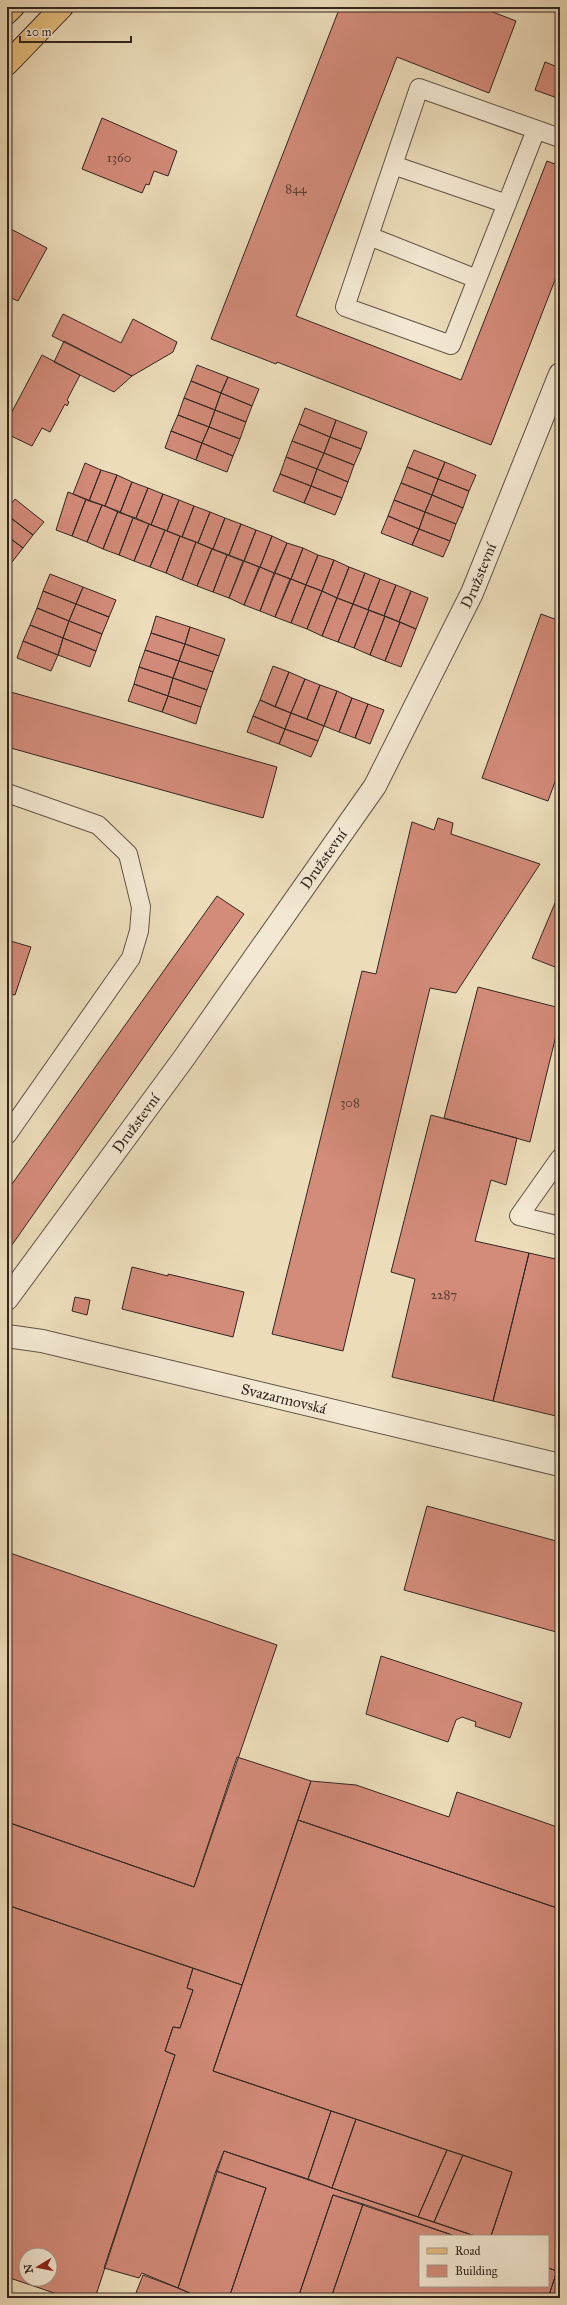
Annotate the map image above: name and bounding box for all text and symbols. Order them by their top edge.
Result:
scale bar [20,18,131,44]
text: 20 m [26,25,52,39]
house number: 1360 [107,150,131,166]
house number: 844 [285,181,307,197]
street label: Družstevní [457,540,500,611]
street label: Družstevní [296,825,351,893]
street label: Družstevní [108,1089,164,1156]
house number: 308 [340,1095,360,1111]
house number: 2287 [431,1287,457,1303]
street label: Svazarmovská [239,1380,329,1418]
legend [419,2235,549,2287]
text: Road [455,2244,481,2258]
north arrow [18,2247,58,2287]
text: N [21,2262,36,2274]
text: Building [455,2264,498,2279]

